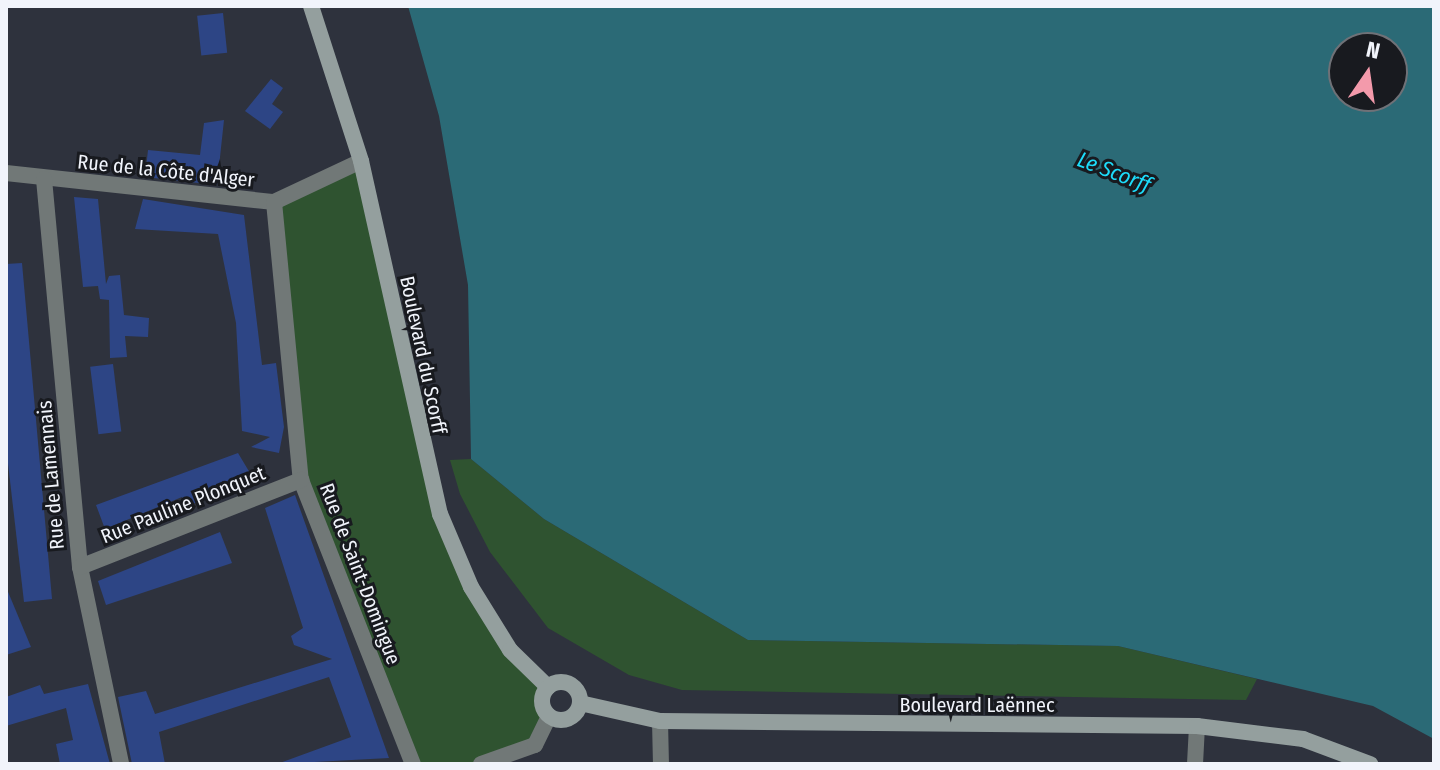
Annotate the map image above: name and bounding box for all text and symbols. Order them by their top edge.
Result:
north arrow [1328,32,1408,112]
text: N [1364,35,1383,65]
water label: Le Scorff [1074,146,1154,198]
street label: Rue de la Côte d'Alger [76,150,256,192]
street label: Boulevard du Scorff [395,274,451,436]
street label: Rue de Lamennais [33,399,69,551]
street label: Rue Pauline Plonquet [97,461,269,549]
street label: Rue de Saint-Domingue [314,480,406,668]
street label: Boulevard Laënnec [899,693,1055,717]

